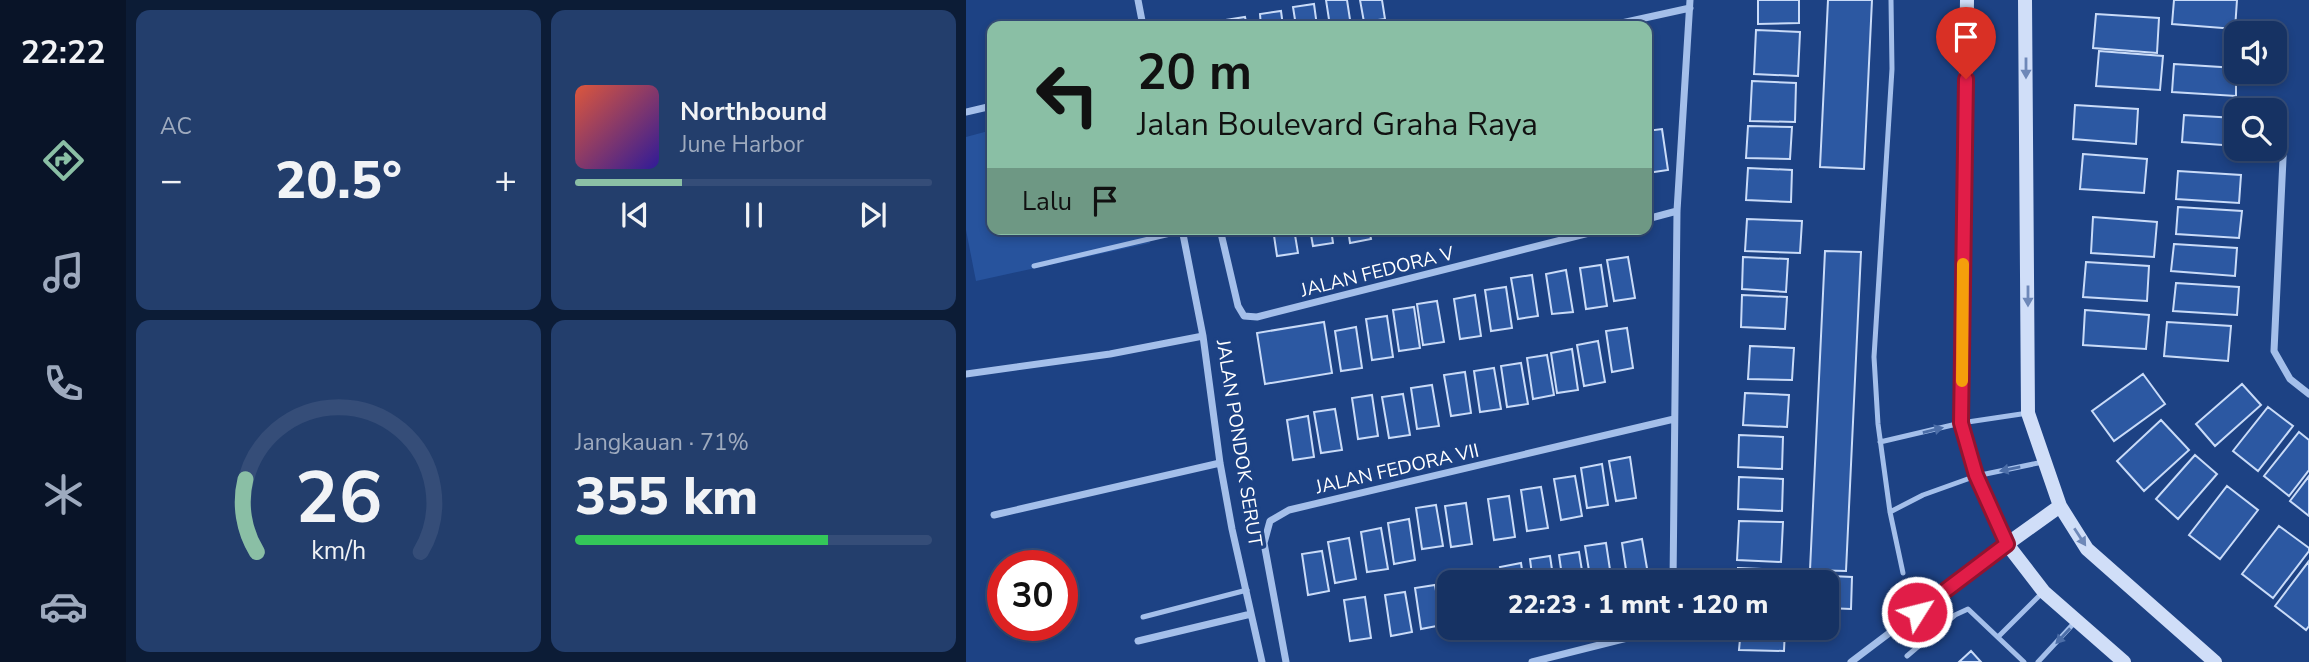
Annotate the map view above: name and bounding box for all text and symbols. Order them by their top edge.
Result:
pin [1936,7,1996,79]
icon: arrive [1947,18,1985,56]
map controls [2224,21,2287,161]
button: sound [2224,21,2287,84]
text: 22:22 [21,31,105,74]
text: 20 m [1137,39,1252,106]
icon: left [1022,49,1113,140]
one-way arrow [2020,57,2032,79]
text: Northbound [680,94,827,129]
button: search [2224,98,2287,161]
text: Jalan Boulevard Graha Raya [1137,103,1538,146]
text: AC [160,111,192,142]
text: June Harbor [680,129,804,160]
icon: directions [39,136,88,185]
text: 20.5° [275,145,402,216]
text: − [160,155,183,206]
text: + [494,155,517,206]
icon: arrive [1086,182,1124,220]
text: Lalu [1022,184,1072,219]
icon: previous [616,196,654,234]
icon: pause [735,196,773,234]
icon: next [854,196,892,234]
street label: JALAN FEDORA V [1297,240,1458,304]
icon: music [39,248,88,297]
one-way arrow [2022,285,2033,307]
street label: JALAN PONDOK SERUT [1210,337,1268,549]
icon: phone [39,359,88,408]
one-way arrow [1922,424,1944,435]
text: Jangkauan · 71% [575,427,749,458]
street label: JALAN FEDORA VII [1312,438,1481,501]
text: 26 [295,448,382,548]
text: 355 km [575,461,758,532]
one-way arrow [1999,463,2021,474]
icon: climate [39,470,88,519]
one-way arrow [2073,527,2086,546]
text: km/h [311,534,366,568]
speed limit sign: 30 [987,550,1078,641]
position arrow [1880,575,1954,649]
icon: car [39,582,88,631]
text: 22:23 · 1 mnt · 120 m [1508,587,1768,622]
one-way arrow [2055,627,2071,644]

